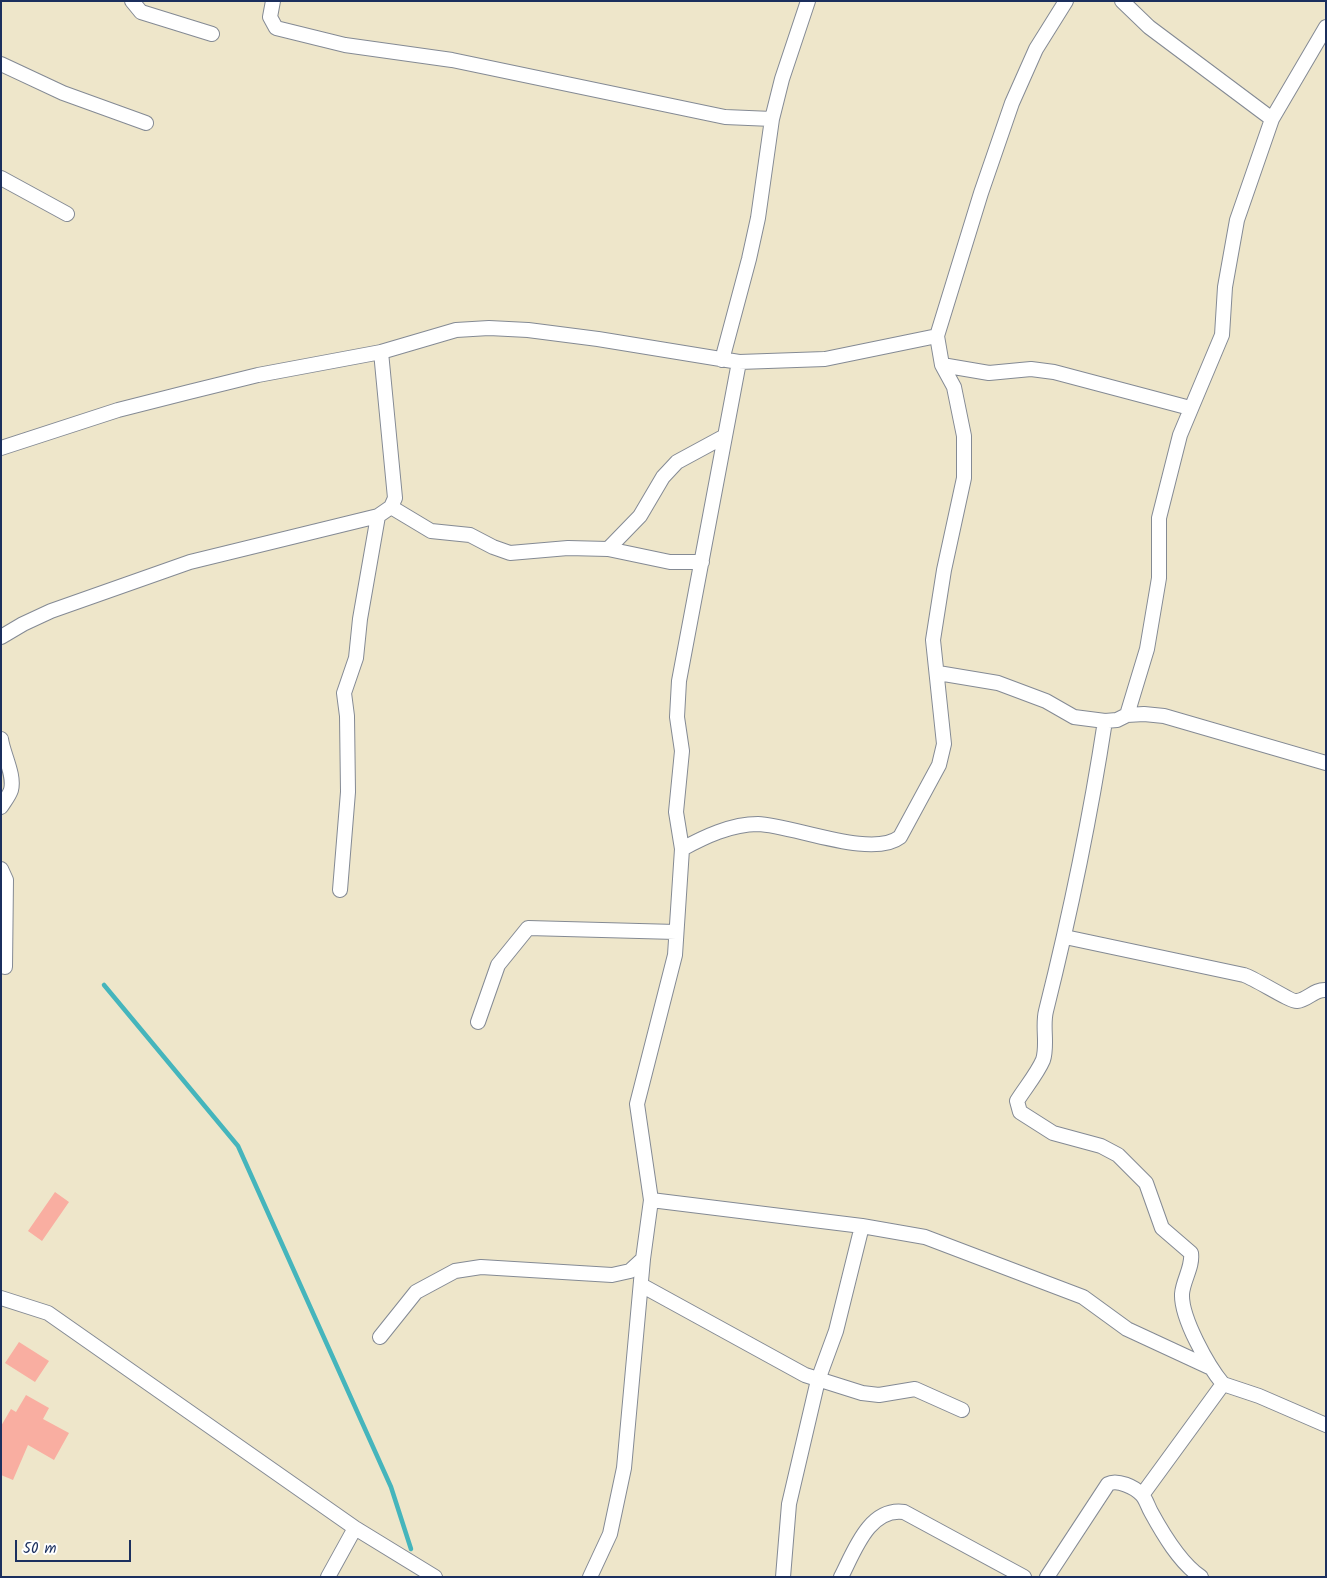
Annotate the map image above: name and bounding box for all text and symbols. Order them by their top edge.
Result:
scale bar [18,1530,134,1562]
text: 50 m [23,1537,57,1561]

